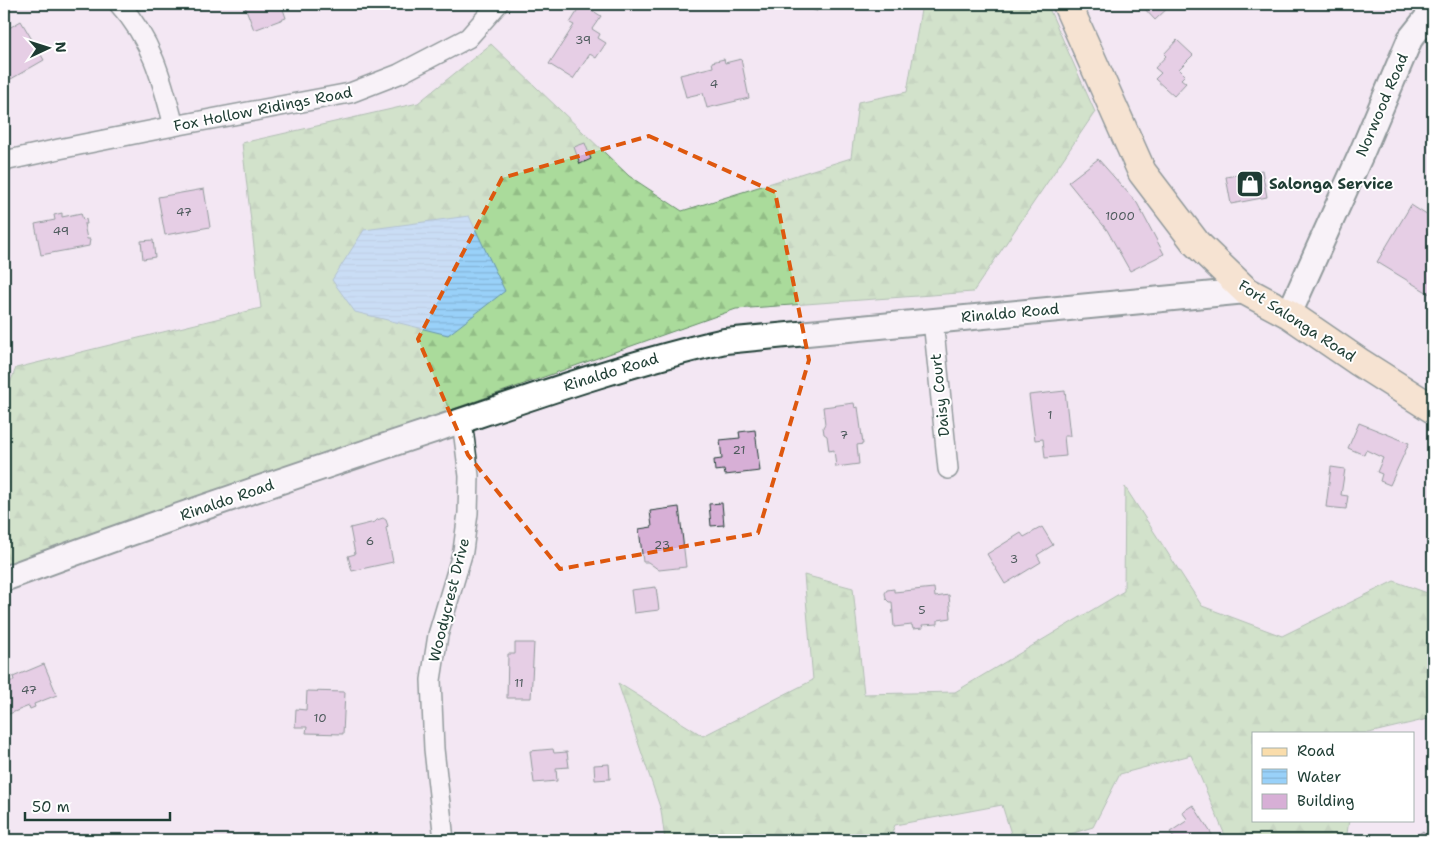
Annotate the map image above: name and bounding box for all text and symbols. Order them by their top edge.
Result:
north arrow [22,22,72,72]
house number: 39 [575,32,591,48]
text: N [52,41,70,53]
street label: Norwood Road [1351,50,1413,160]
house number: 4 [710,76,718,92]
street label: Fox Hollow Ridings Road [172,82,355,136]
shop icon: Salonga Service [1235,169,1265,199]
place label: Salonga Service [1269,174,1393,194]
house number: 47 [176,204,192,220]
house number: 1000 [1105,208,1135,224]
house number: 49 [53,223,69,239]
street label: Fort Salonga Road [1234,276,1360,367]
street label: Rinaldo Road [960,299,1060,327]
street label: Rinaldo Road [561,348,661,396]
street label: Daisy Court [926,352,954,438]
house number: 1 [1047,407,1053,423]
house number: 7 [840,427,848,443]
house number: 21 [733,442,745,458]
street label: Rinaldo Road [177,474,277,525]
house number: 6 [366,533,374,549]
street label: Woodycrest Drive [424,536,474,664]
house number: 23 [654,537,670,553]
house number: 3 [1010,551,1018,567]
house number: 5 [918,602,926,618]
house number: 11 [514,675,524,691]
house number: 47 [21,682,37,698]
house number: 10 [313,710,327,726]
legend [1252,732,1414,822]
text: Road [1297,741,1335,761]
text: Water [1297,767,1341,787]
scale bar [25,789,170,821]
text: Building [1297,791,1354,811]
text: 50 m [32,797,70,817]

